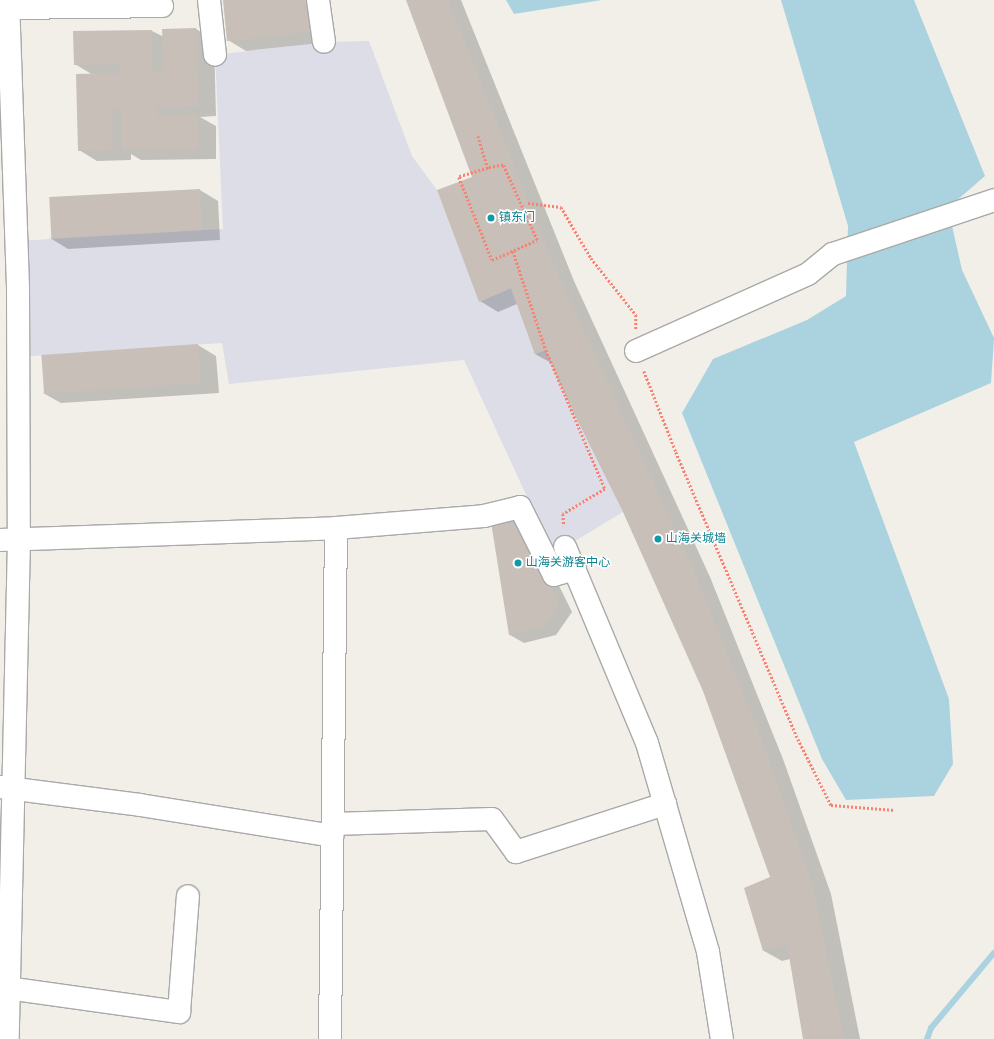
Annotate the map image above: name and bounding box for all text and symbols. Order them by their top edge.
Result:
place label: 镇东门 [499,211,535,225]
marker: 镇东门 [486,213,496,223]
place label: 山海关城墙 [666,532,726,546]
marker: 山海关城墙 [653,534,663,544]
place label: 山海关游客中心 [526,556,610,570]
marker: 山海关游客中心 [513,558,523,568]

